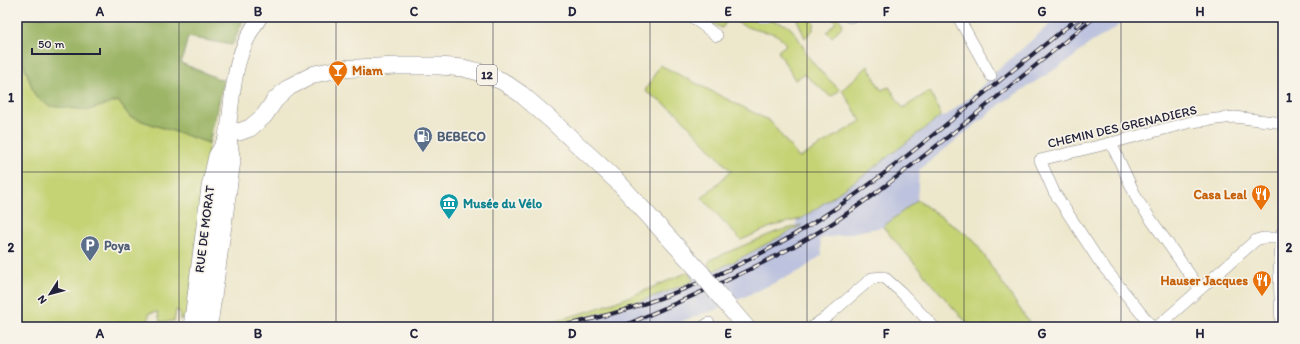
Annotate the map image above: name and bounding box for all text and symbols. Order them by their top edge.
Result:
text: A [95,4,105,19]
text: B [254,4,263,19]
text: C [410,4,419,19]
text: D [568,4,577,19]
text: E [724,4,732,19]
text: F [883,4,890,19]
text: G [1038,4,1047,19]
text: H [1196,4,1205,19]
scale bar [32,30,100,56]
text: 50 m [38,37,64,51]
bar icon: Miam [327,59,349,87]
place label: Miam [352,63,383,78]
road number: 12 [477,65,497,85]
text: 1 [8,90,14,105]
text: 1 [1286,90,1292,105]
street label: CHEMIN DES GRENADIERS [1046,102,1198,151]
fuel station icon: BEBECO [412,125,434,153]
place label: BEBECO [437,129,486,144]
restaurant icon: Casa Leal [1250,183,1272,211]
street label: RUE DE MORAT [192,184,217,274]
place label: Casa Leal [1193,187,1247,202]
museum icon: Musée du Vélo [438,192,460,220]
place label: Musée du Vélo [463,196,543,211]
parking icon: Poya [79,234,101,262]
place label: Poya [104,238,131,254]
text: 2 [8,240,15,255]
text: 2 [1286,240,1293,255]
restaurant icon: Hauser Jacques [1251,269,1273,297]
place label: Hauser Jacques [1161,273,1248,289]
north arrow [30,274,70,314]
text: N [35,293,50,306]
text: A [95,326,105,341]
text: B [254,326,263,341]
text: C [410,326,419,341]
text: D [568,326,577,341]
text: E [724,326,732,341]
text: F [883,326,890,341]
text: G [1038,326,1047,341]
text: H [1196,326,1205,341]

